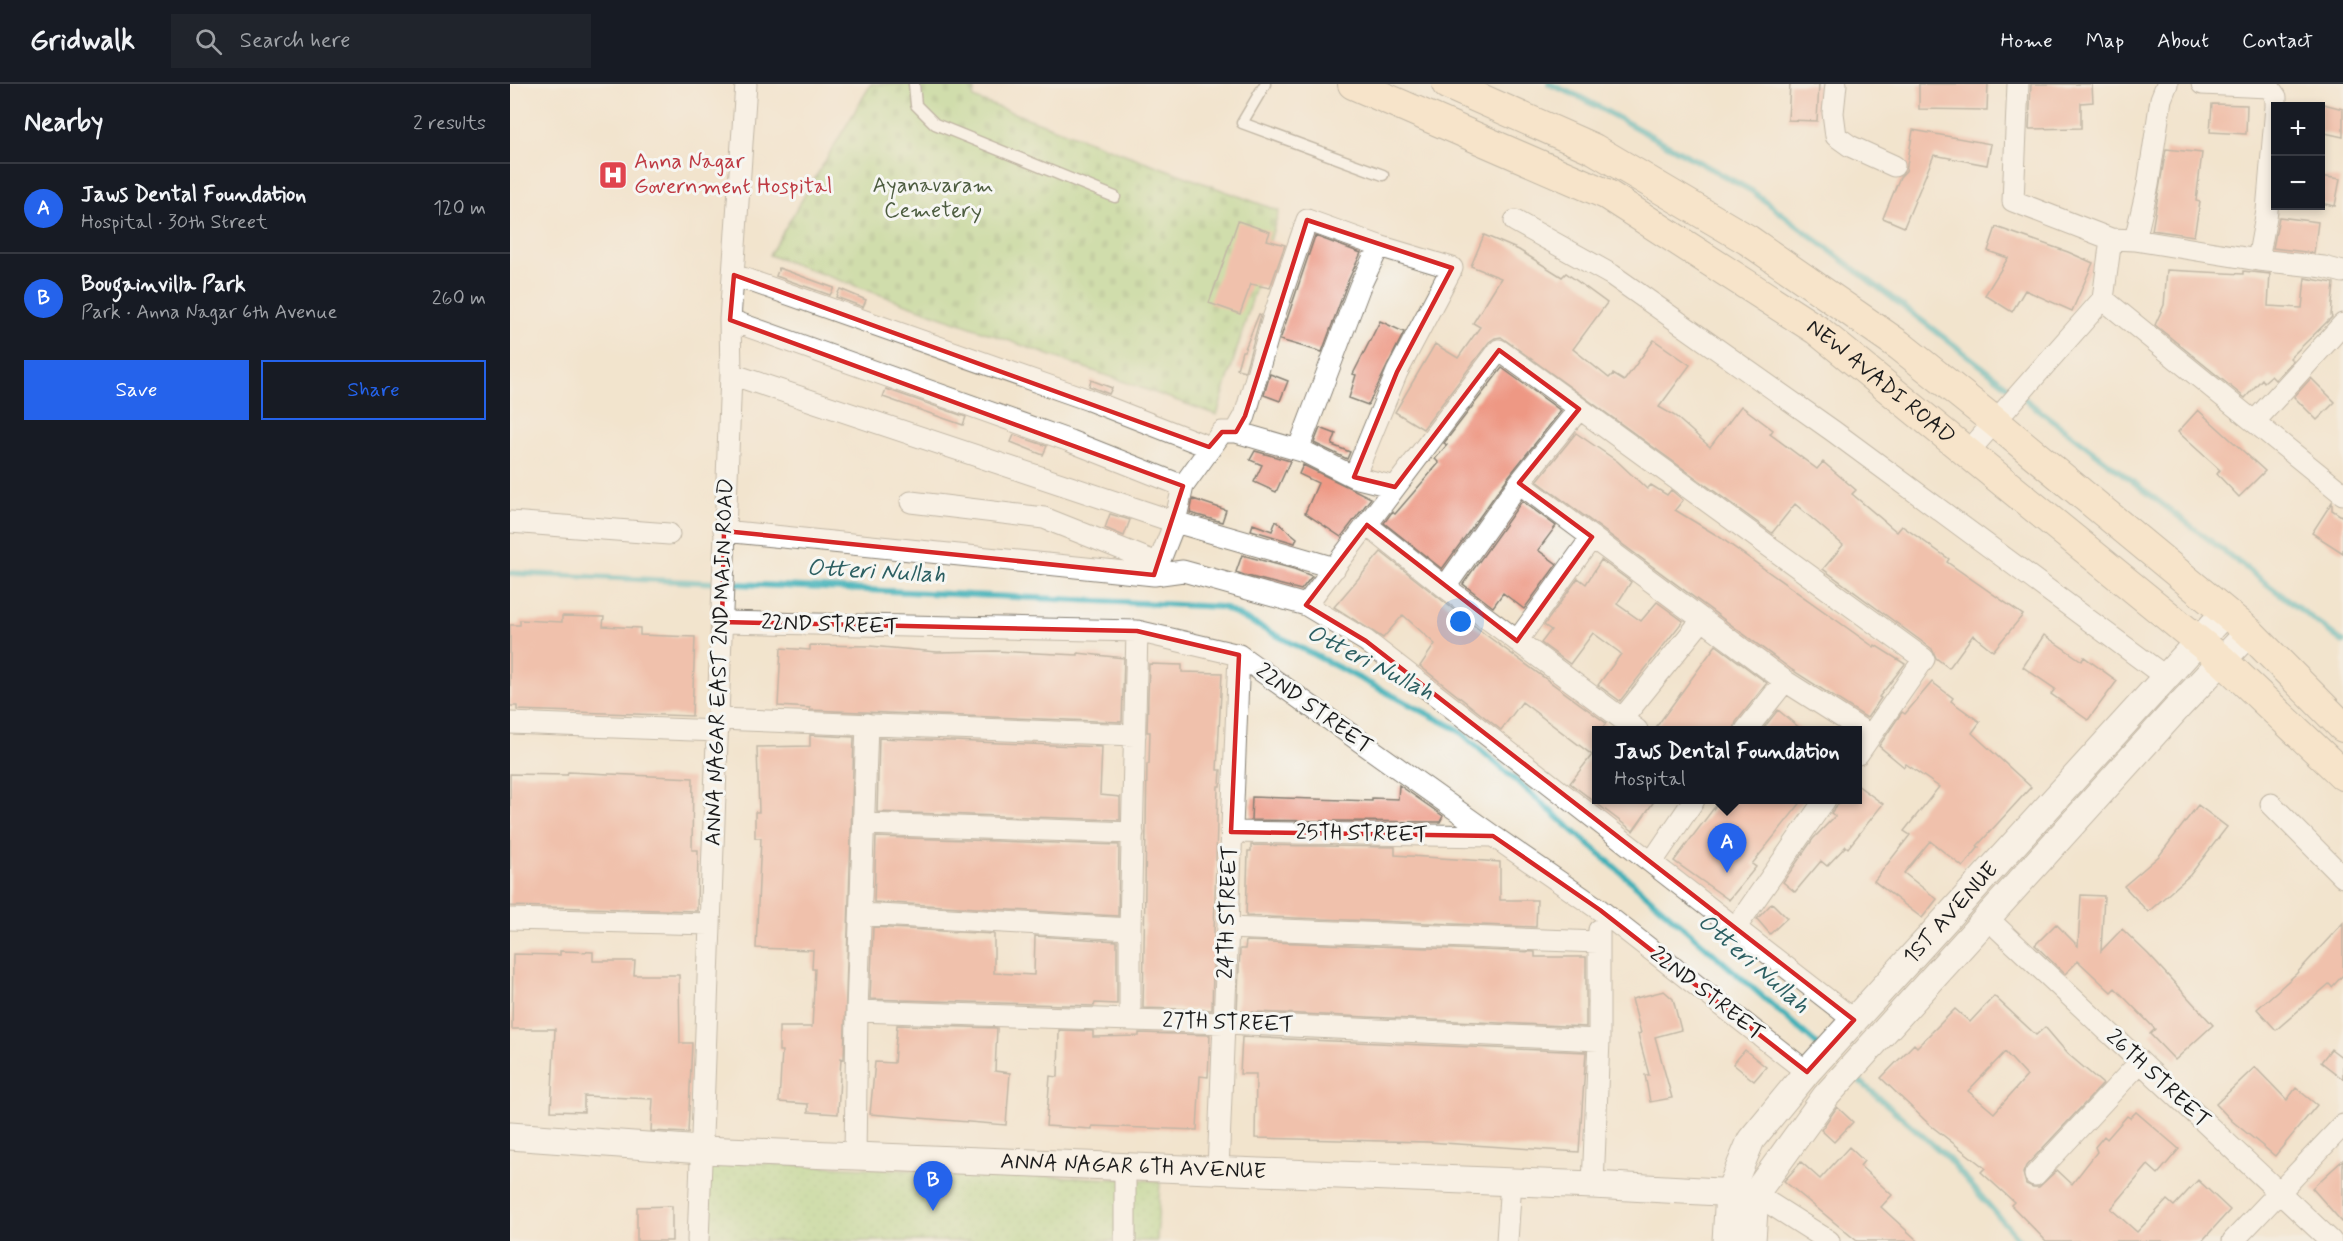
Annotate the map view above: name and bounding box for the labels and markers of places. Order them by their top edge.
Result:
place label: Anna Nagar Government Hospital [634,148,832,201]
hospital icon: Anna Nagar Government Hospital [597,159,629,191]
pin: A [1708,824,1746,873]
pin: B [914,1162,952,1211]

